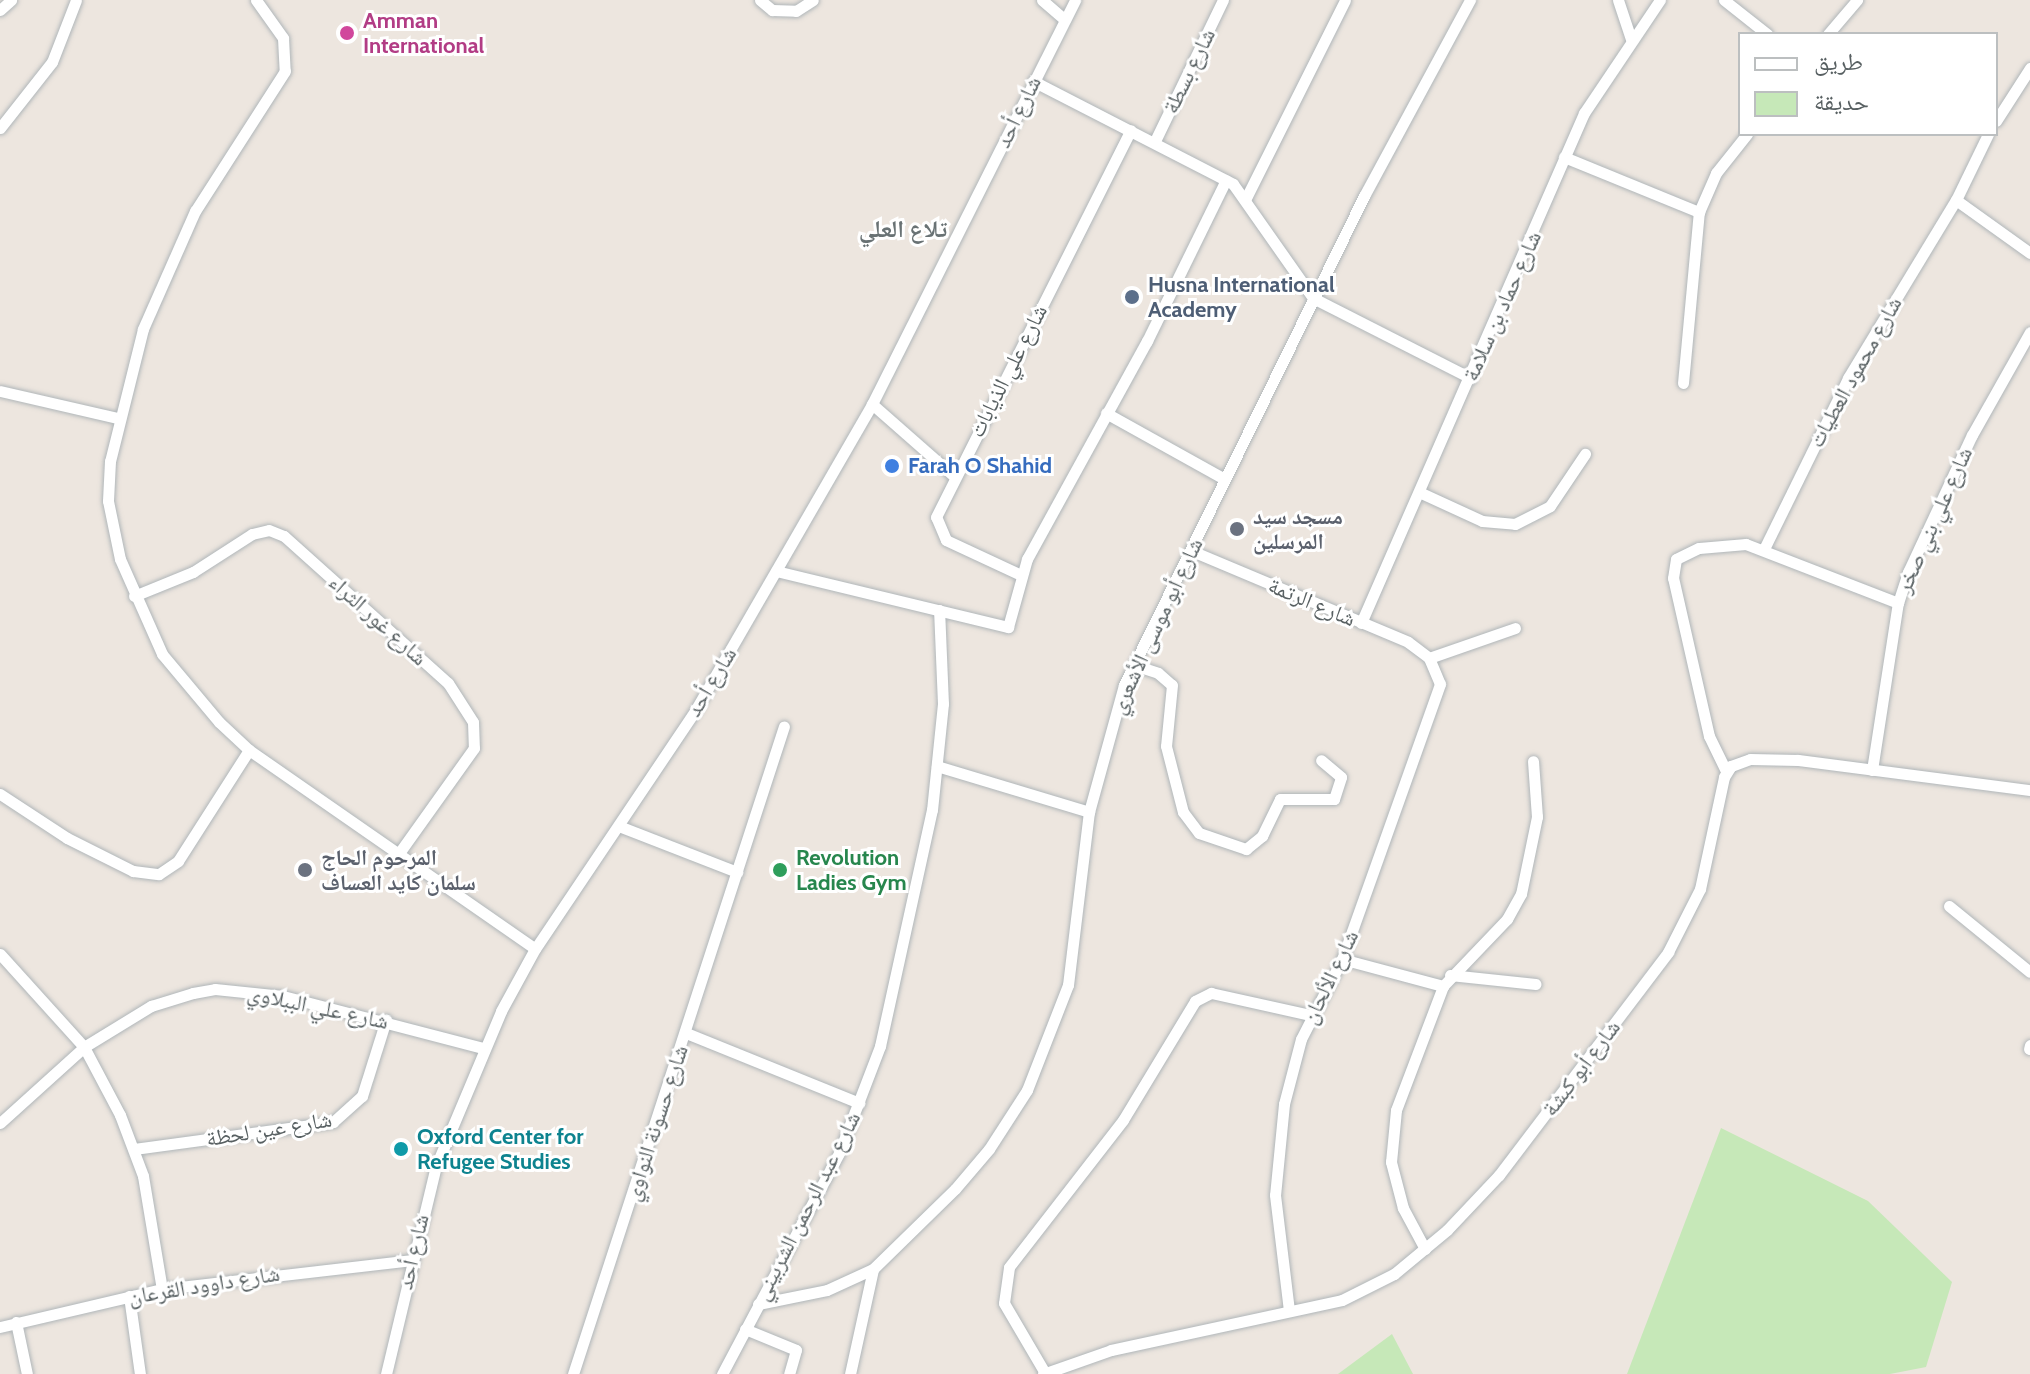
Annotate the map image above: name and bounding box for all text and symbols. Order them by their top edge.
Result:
place label: Amman International [363,7,484,58]
marker: Amman International [338,24,356,42]
street label: شارع بسطة [1157,24,1221,118]
legend [1738,32,1998,136]
text: طريق [1814,47,1863,76]
street label: شارع أحد [989,72,1047,152]
text: حديقة [1814,87,1869,116]
district label: تلاع العلي [859,215,947,243]
street label: شارع حماد بن سلامة [1457,227,1547,385]
place label: Husna International Academy [1148,271,1335,322]
marker: Husna International Academy [1123,288,1141,306]
street label: شارع محمود العطيات [1803,292,1907,452]
street label: شارع علي الذيابات [963,300,1053,442]
street label: شارع علي بني صخر [1890,443,1978,597]
place label: Farah O Shahid [908,453,1052,479]
marker: Farah O Shahid [883,457,901,475]
place label: مسجد سيد المرسلين [1253,503,1343,554]
marker: مسجد سيد المرسلين [1228,520,1246,538]
street label: شارع أبو موسى الأشعري [1104,534,1208,718]
street label: شارع غور الثراء [323,569,433,671]
street label: شارع الرتمة [1264,572,1360,632]
street label: شارع أحد [680,642,742,722]
place label: المرحوم الحاج سلمان كايد العساف [321,844,476,896]
place label: Revolution Ladies Gym [796,844,907,896]
marker: المرحوم الحاج سلمان كايد العساف [296,861,314,879]
marker: Revolution Ladies Gym [771,861,789,879]
street label: شارع الألحان [1296,926,1364,1028]
street label: شارع علي الببلاوي [245,979,391,1035]
street label: شارع أبو كبشة [1536,1015,1626,1121]
street label: شارع حسونة النواوي [618,1042,694,1204]
street label: شارع عين لحظة [204,1106,334,1152]
street label: شارع عبد الرحمن الشربيني [748,1107,866,1305]
place label: Oxford Center for Refugee Studies [417,1123,584,1174]
marker: Oxford Center for Refugee Studies [392,1140,410,1158]
street label: شارع أحد [392,1212,434,1292]
street label: شارع داوود القرعان [127,1260,281,1310]

